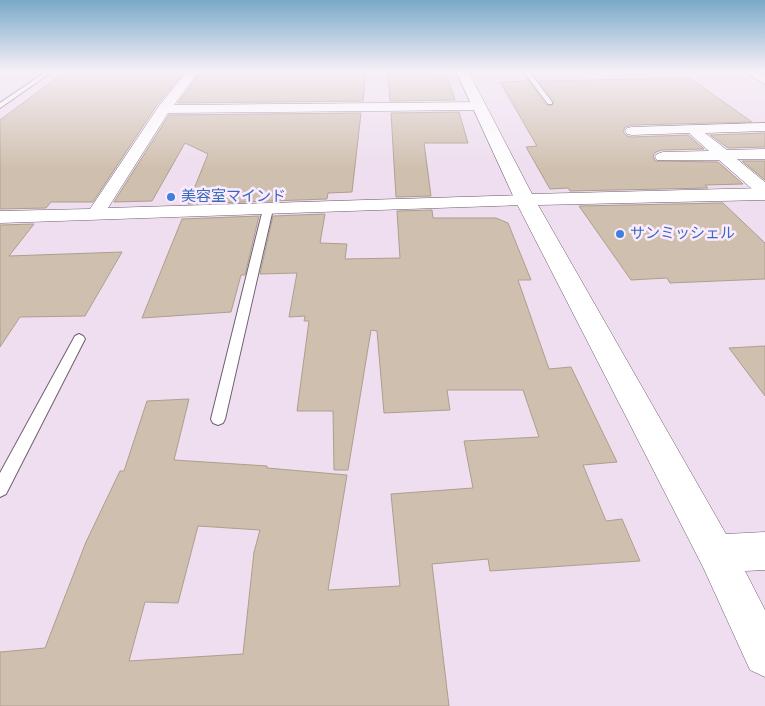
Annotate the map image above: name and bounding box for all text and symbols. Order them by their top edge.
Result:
place label: 美容室マインド [181,188,286,207]
marker: 美容室マインド [165,191,177,203]
place label: サンミッシェル [630,225,735,244]
marker: サンミッシェル [614,228,626,240]

